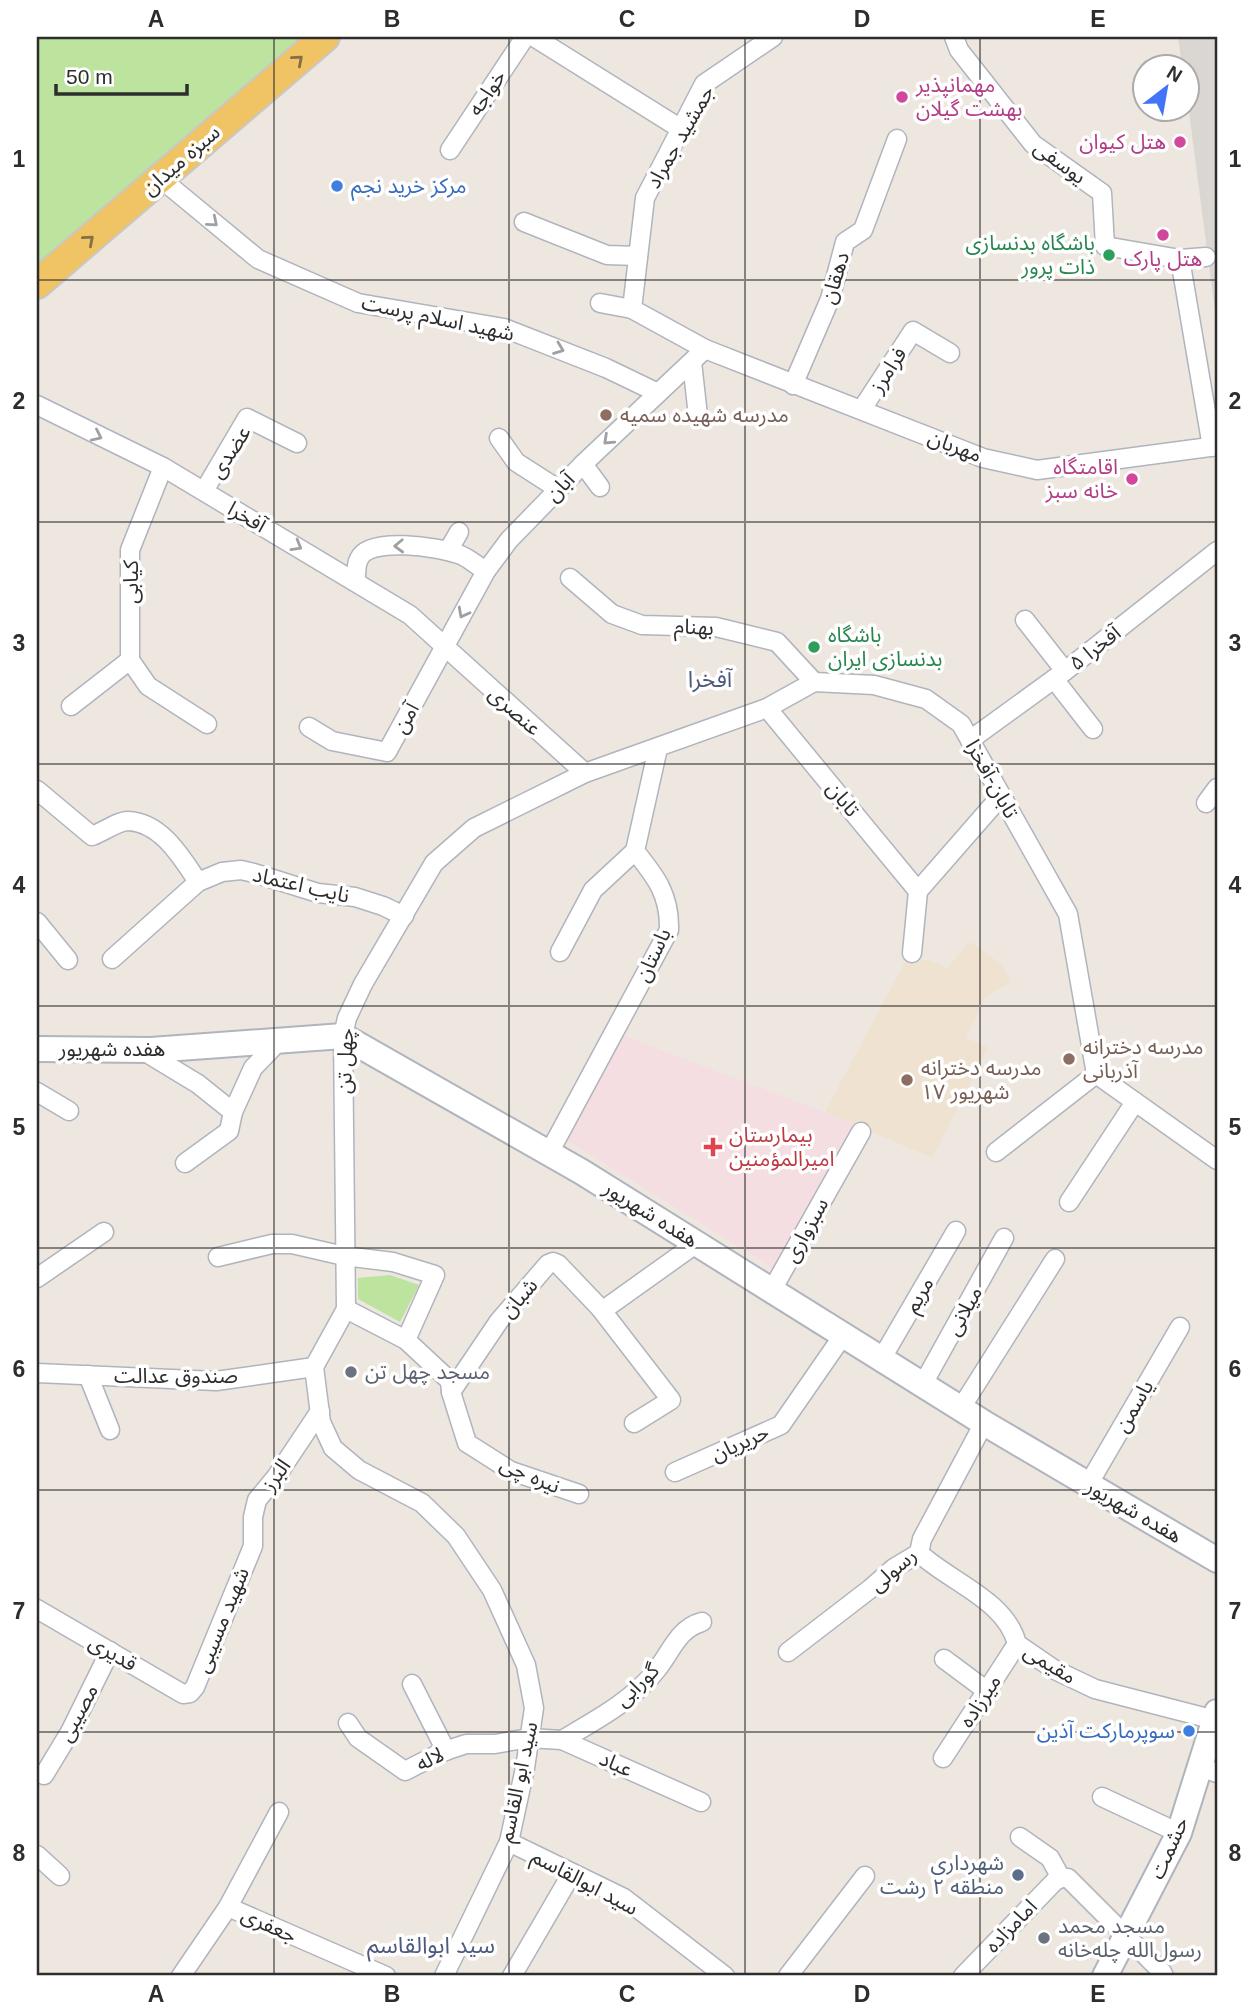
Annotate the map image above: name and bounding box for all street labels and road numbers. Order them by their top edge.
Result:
street label: خواجه [463,66,511,120]
street label: جمشید جمراد [641,81,719,193]
street label: سبزه میدان [137,120,225,200]
street label: یوسفی [1029,135,1091,189]
street label: دهقان [816,249,854,307]
street label: شهید اسلام پرست [359,290,516,350]
street label: فرامرز [864,343,911,398]
street label: عضدی [204,421,256,483]
street label: مهربان [925,425,985,467]
street label: آبان [541,467,580,507]
street label: آفخرا [223,496,271,538]
street label: کیابی [119,560,143,604]
street label: بهنام [673,614,714,644]
street label: آفخرا ۵ [1065,620,1126,675]
street label: عنصری [484,681,546,741]
street label: آمن [388,698,424,738]
street label: تابان-آفخرا [961,736,1023,822]
street label: تابان [822,776,864,822]
street label: نایب اعتماد [250,862,352,907]
street label: باستان [630,924,676,986]
street label: چهل تن [332,1028,359,1094]
street label: هفده شهریور [58,1037,165,1061]
street label: هفده شهریور [599,1175,703,1252]
street label: سبزواری [779,1194,833,1266]
street label: شبان [495,1273,543,1323]
street label: مریم [899,1273,941,1318]
street label: میلانی [941,1282,987,1340]
street label: صندوق عدالت [114,1364,238,1388]
street label: یاسمن [1110,1376,1158,1436]
street label: حریریان [707,1420,773,1466]
street label: نیره چی [496,1452,564,1499]
street label: البرز [256,1454,296,1496]
street label: هفده شهریور [1081,1473,1186,1548]
street label: رسولی [865,1543,921,1597]
street label: شهید مسیبی [190,1564,254,1676]
street label: قدیری [85,1630,141,1676]
street label: مقیمی [1019,1639,1081,1689]
street label: گورابی [610,1658,664,1712]
street label: میرزاده [954,1670,1006,1732]
street label: مصیبی [53,1680,103,1746]
street label: سید ابو القاسم [493,1719,545,1845]
street label: لاله [412,1742,447,1775]
street label: عباد [596,1746,636,1781]
street label: حشمت [1145,1813,1192,1882]
street label: سید ابوالقاسم [526,1844,642,1923]
street label: امامزاده [980,1894,1042,1958]
street label: جعفری [238,1902,300,1948]

